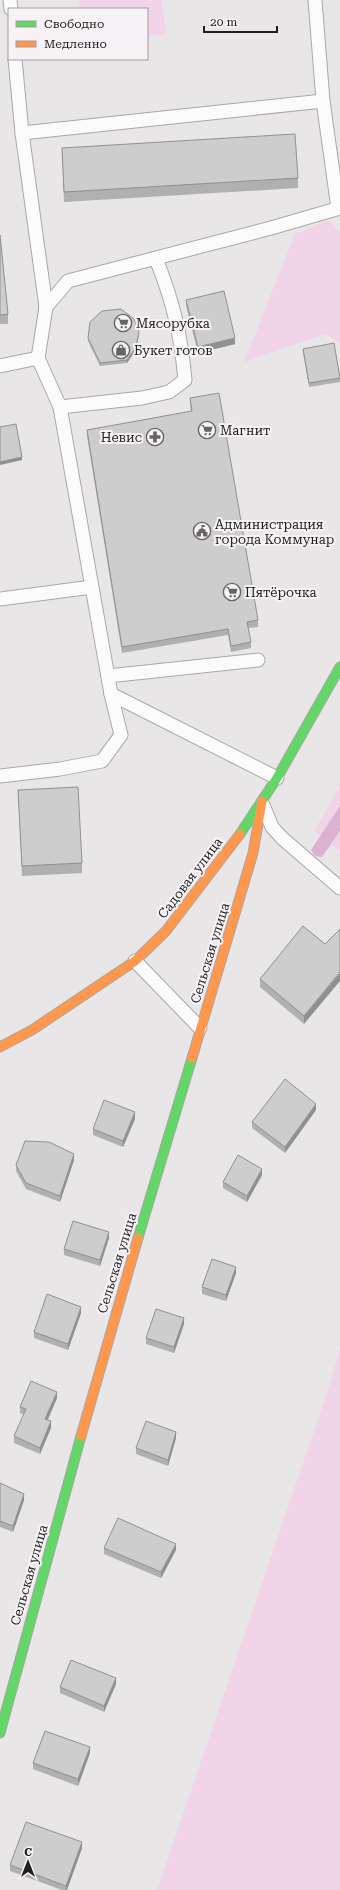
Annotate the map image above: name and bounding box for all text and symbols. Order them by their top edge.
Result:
legend [8,8,148,60]
scale bar [204,8,277,34]
text: 20 m [210,15,237,29]
text: Свободно [44,17,104,31]
text: Медленно [44,37,107,51]
supermarket icon: Мясорубка [113,313,133,333]
place label: Мясорубка [136,316,210,331]
shop icon: Букет готов [111,340,131,360]
place label: Букет готов [134,343,213,358]
supermarket icon: Магнит [197,420,217,440]
place label: Магнит [220,423,270,438]
pharmacy icon: Невис [145,427,165,447]
place label: Невис [101,430,142,445]
place label: Администрация города Коммунар [215,517,334,547]
public building icon: Администрация города Коммунар [192,521,212,541]
supermarket icon: Пятёрочка [222,582,242,602]
place label: Пятёрочка [245,585,317,600]
street label: Садовая улица [155,835,225,921]
street label: Сельская улица [188,901,232,1005]
street label: Сельская улица [95,1211,139,1315]
street label: Сельская улица [7,1523,51,1627]
north arrow [8,1842,48,1882]
text: С [24,1846,32,1859]

